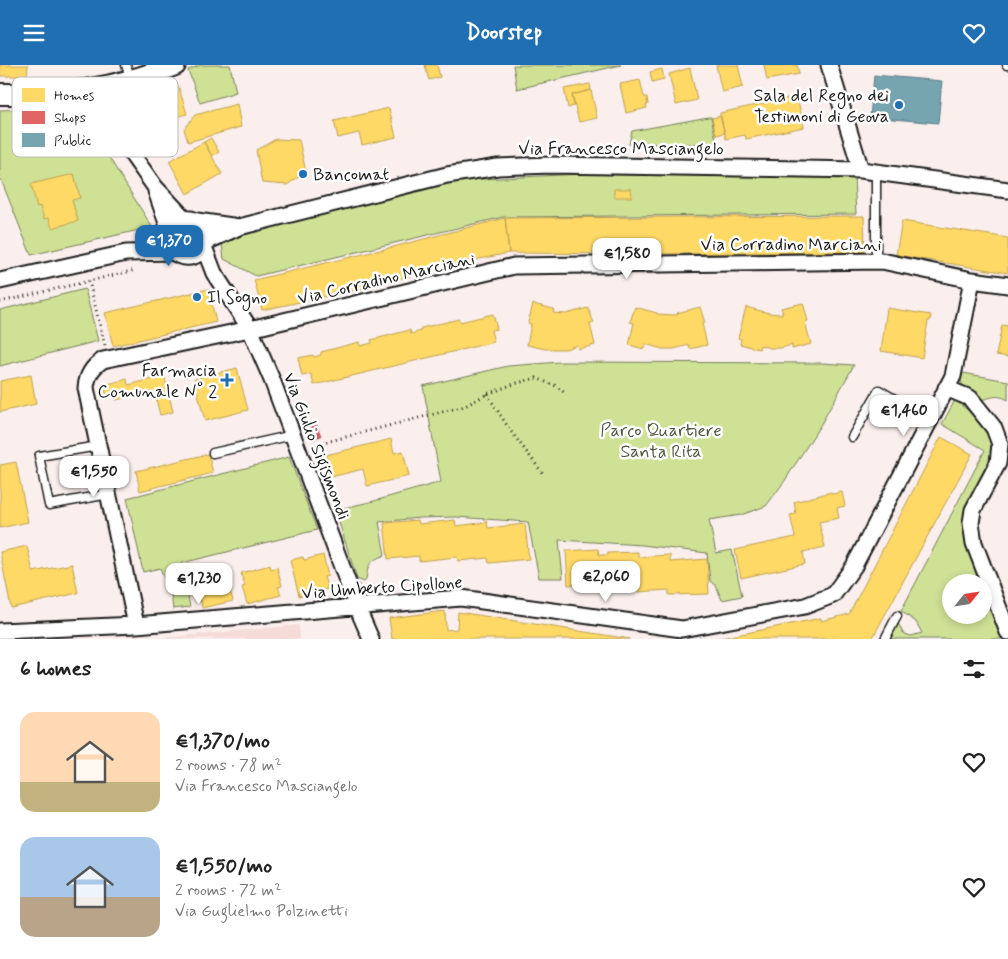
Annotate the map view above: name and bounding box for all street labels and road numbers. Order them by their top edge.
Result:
street label: Via Francesco Masciangelo [518,137,724,163]
street label: Via Corradino Marciani [700,233,882,257]
street label: Via Corradino Marciani [295,247,477,311]
street label: Via Giulio Sigismondi [275,369,355,524]
street label: Via Umberto Cipollone [301,570,463,606]

